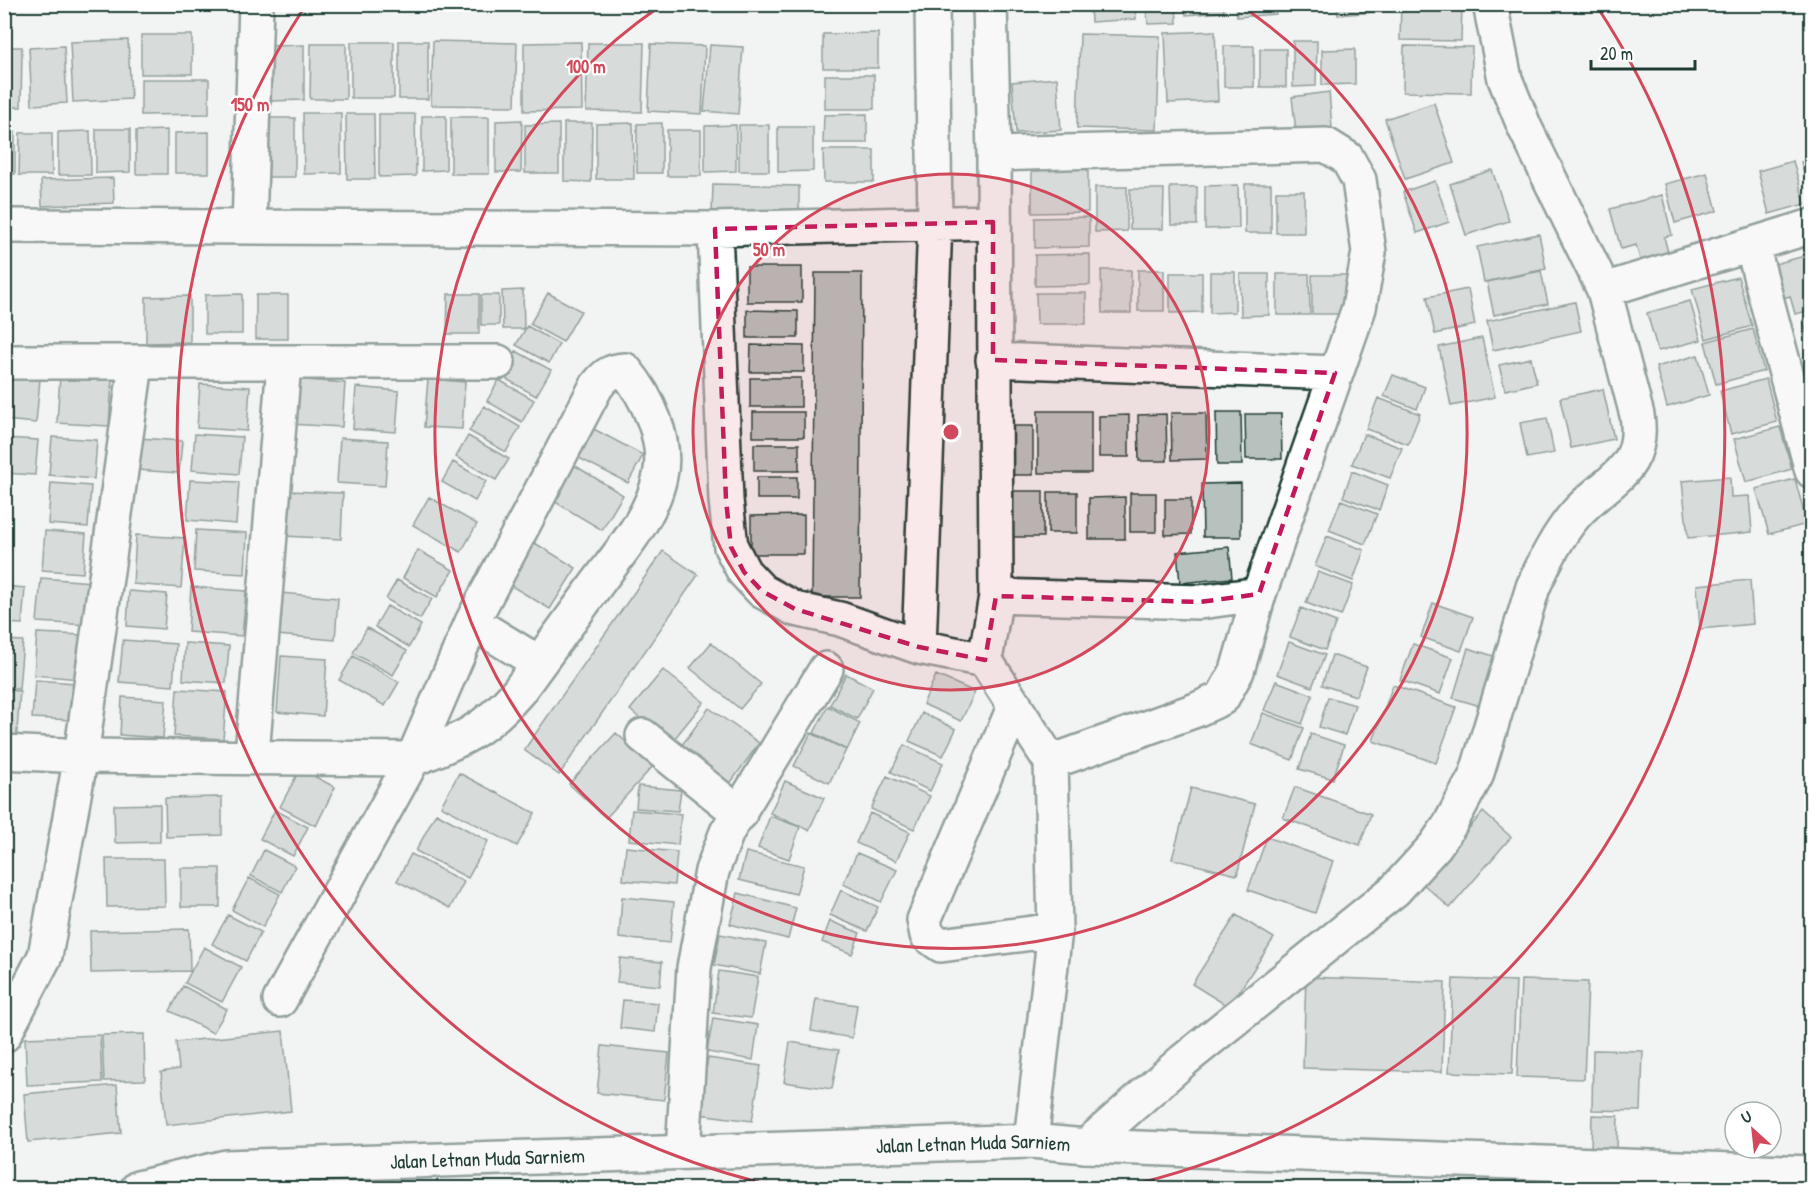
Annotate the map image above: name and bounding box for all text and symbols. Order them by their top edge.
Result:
scale bar [1591,33,1694,71]
text: 20 m [1600,41,1633,66]
text: 100 m [566,54,606,79]
text: 150 m [231,92,269,117]
text: 50 m [753,237,785,262]
centre of rings [941,422,961,442]
north arrow [1723,1100,1783,1160]
text: U [1737,1105,1755,1128]
street label: Jalan Letnan Muda Sarniem [875,1127,1072,1159]
street label: Jalan Letnan Muda Sarniem [390,1141,585,1175]

